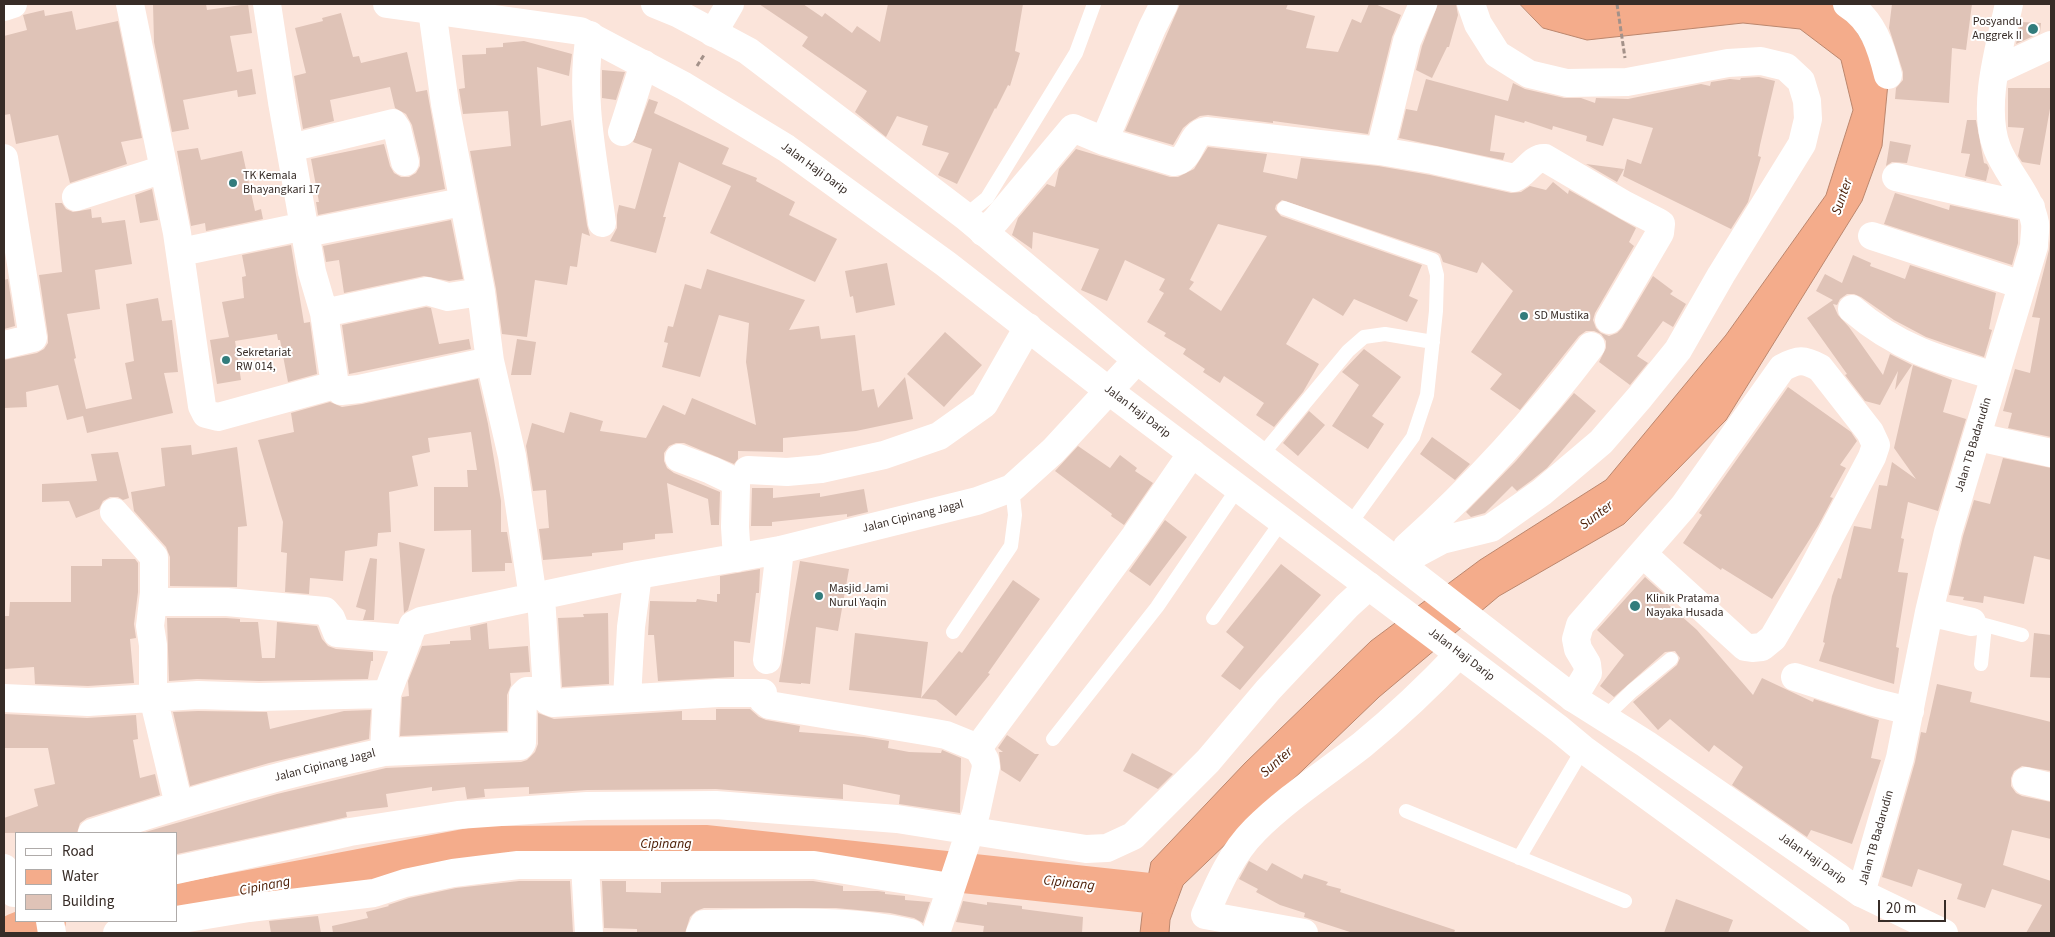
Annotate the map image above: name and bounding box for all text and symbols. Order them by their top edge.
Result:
place label: Posyandu Anggrek II [1972,15,2022,43]
marker: Posyandu Anggrek II [2026,22,2040,36]
street label: Jalan Haji Darip [778,140,850,198]
place label: TK Kemala Bhayangkari 17 [243,169,320,197]
water label: Sunter [1829,176,1857,218]
marker: TK Kemala Bhayangkari 17 [227,177,239,189]
place label: SD Mustika [1534,309,1589,323]
marker: SD Mustika [1518,310,1530,322]
place label: Sekretariat RW 014, [236,346,291,374]
marker: Sekretariat RW 014, [220,354,232,366]
street label: Jalan Haji Darip [1101,382,1173,442]
street label: Jalan TB Badarudin [1953,396,1995,494]
street label: Jalan Cipinang Jagal [861,497,965,537]
water label: Sunter [1577,498,1617,534]
place label: Masjid Jami Nurul Yaqin [829,582,888,610]
marker: Masjid Jami Nurul Yaqin [813,590,825,602]
place label: Klinik Pratama Nayaka Husada [1646,592,1724,620]
marker: Klinik Pratama Nayaka Husada [1628,599,1642,613]
street label: Jalan Haji Darip [1425,625,1497,685]
water label: Sunter [1257,744,1297,782]
street label: Jalan Cipinang Jagal [273,746,377,786]
street label: Jalan TB Badarudin [1857,789,1897,887]
street label: Jalan Haji Darip [1775,830,1849,888]
legend [15,832,178,922]
water label: Cipinang [640,837,692,853]
text: Road [62,841,94,862]
text: Water [62,866,98,887]
water label: Cipinang [1043,873,1095,895]
water label: Cipinang [238,874,292,900]
scale bar [1880,890,1948,922]
text: Building [62,891,114,912]
text: 20 m [1886,898,1916,919]

